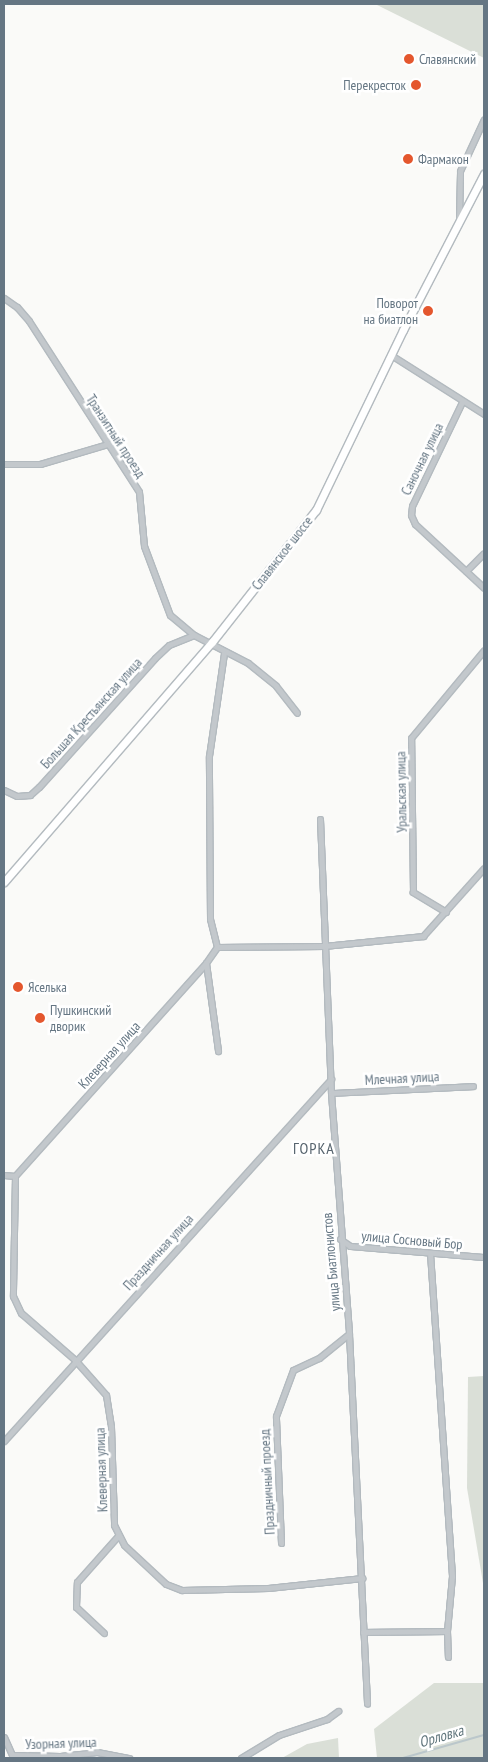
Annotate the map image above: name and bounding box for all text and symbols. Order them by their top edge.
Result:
place label: Славянский [419,51,476,67]
marker: Славянский [403,53,415,65]
place label: Перекресток [343,77,406,93]
marker: Перекресток [410,79,422,91]
place label: Фармакон [418,151,469,167]
marker: Фармакон [402,153,414,165]
place label: Поворот на биатлон [364,295,418,328]
marker: Поворот на биатлон [422,305,434,317]
street label: Транзитный проезд [83,391,149,481]
street label: Саночная улица [397,420,447,498]
street label: Славянское шоссе [248,513,316,593]
street label: Большая Крестьянская улица [37,654,145,772]
street label: Уральская улица [392,751,410,833]
place label: Яселька [28,979,67,995]
marker: Яселька [12,981,24,993]
place label: Пушкинский дворик [50,1002,111,1034]
marker: Пушкинский дворик [34,1012,46,1024]
street label: Клеверная улица [74,1018,144,1092]
street label: Млечная улица [364,1068,440,1088]
district label: ГОРКА [292,1138,336,1158]
street label: Праздничная улица [119,1210,197,1294]
street label: улица Биатлонистов [318,1212,344,1312]
street label: улица Сосновый Бор [361,1227,463,1253]
street label: Клеверная улица [91,1427,111,1513]
street label: Праздничный проезд [256,1429,278,1535]
water label: Орловка [417,1721,465,1751]
street label: Узорная улица [25,1733,97,1753]

